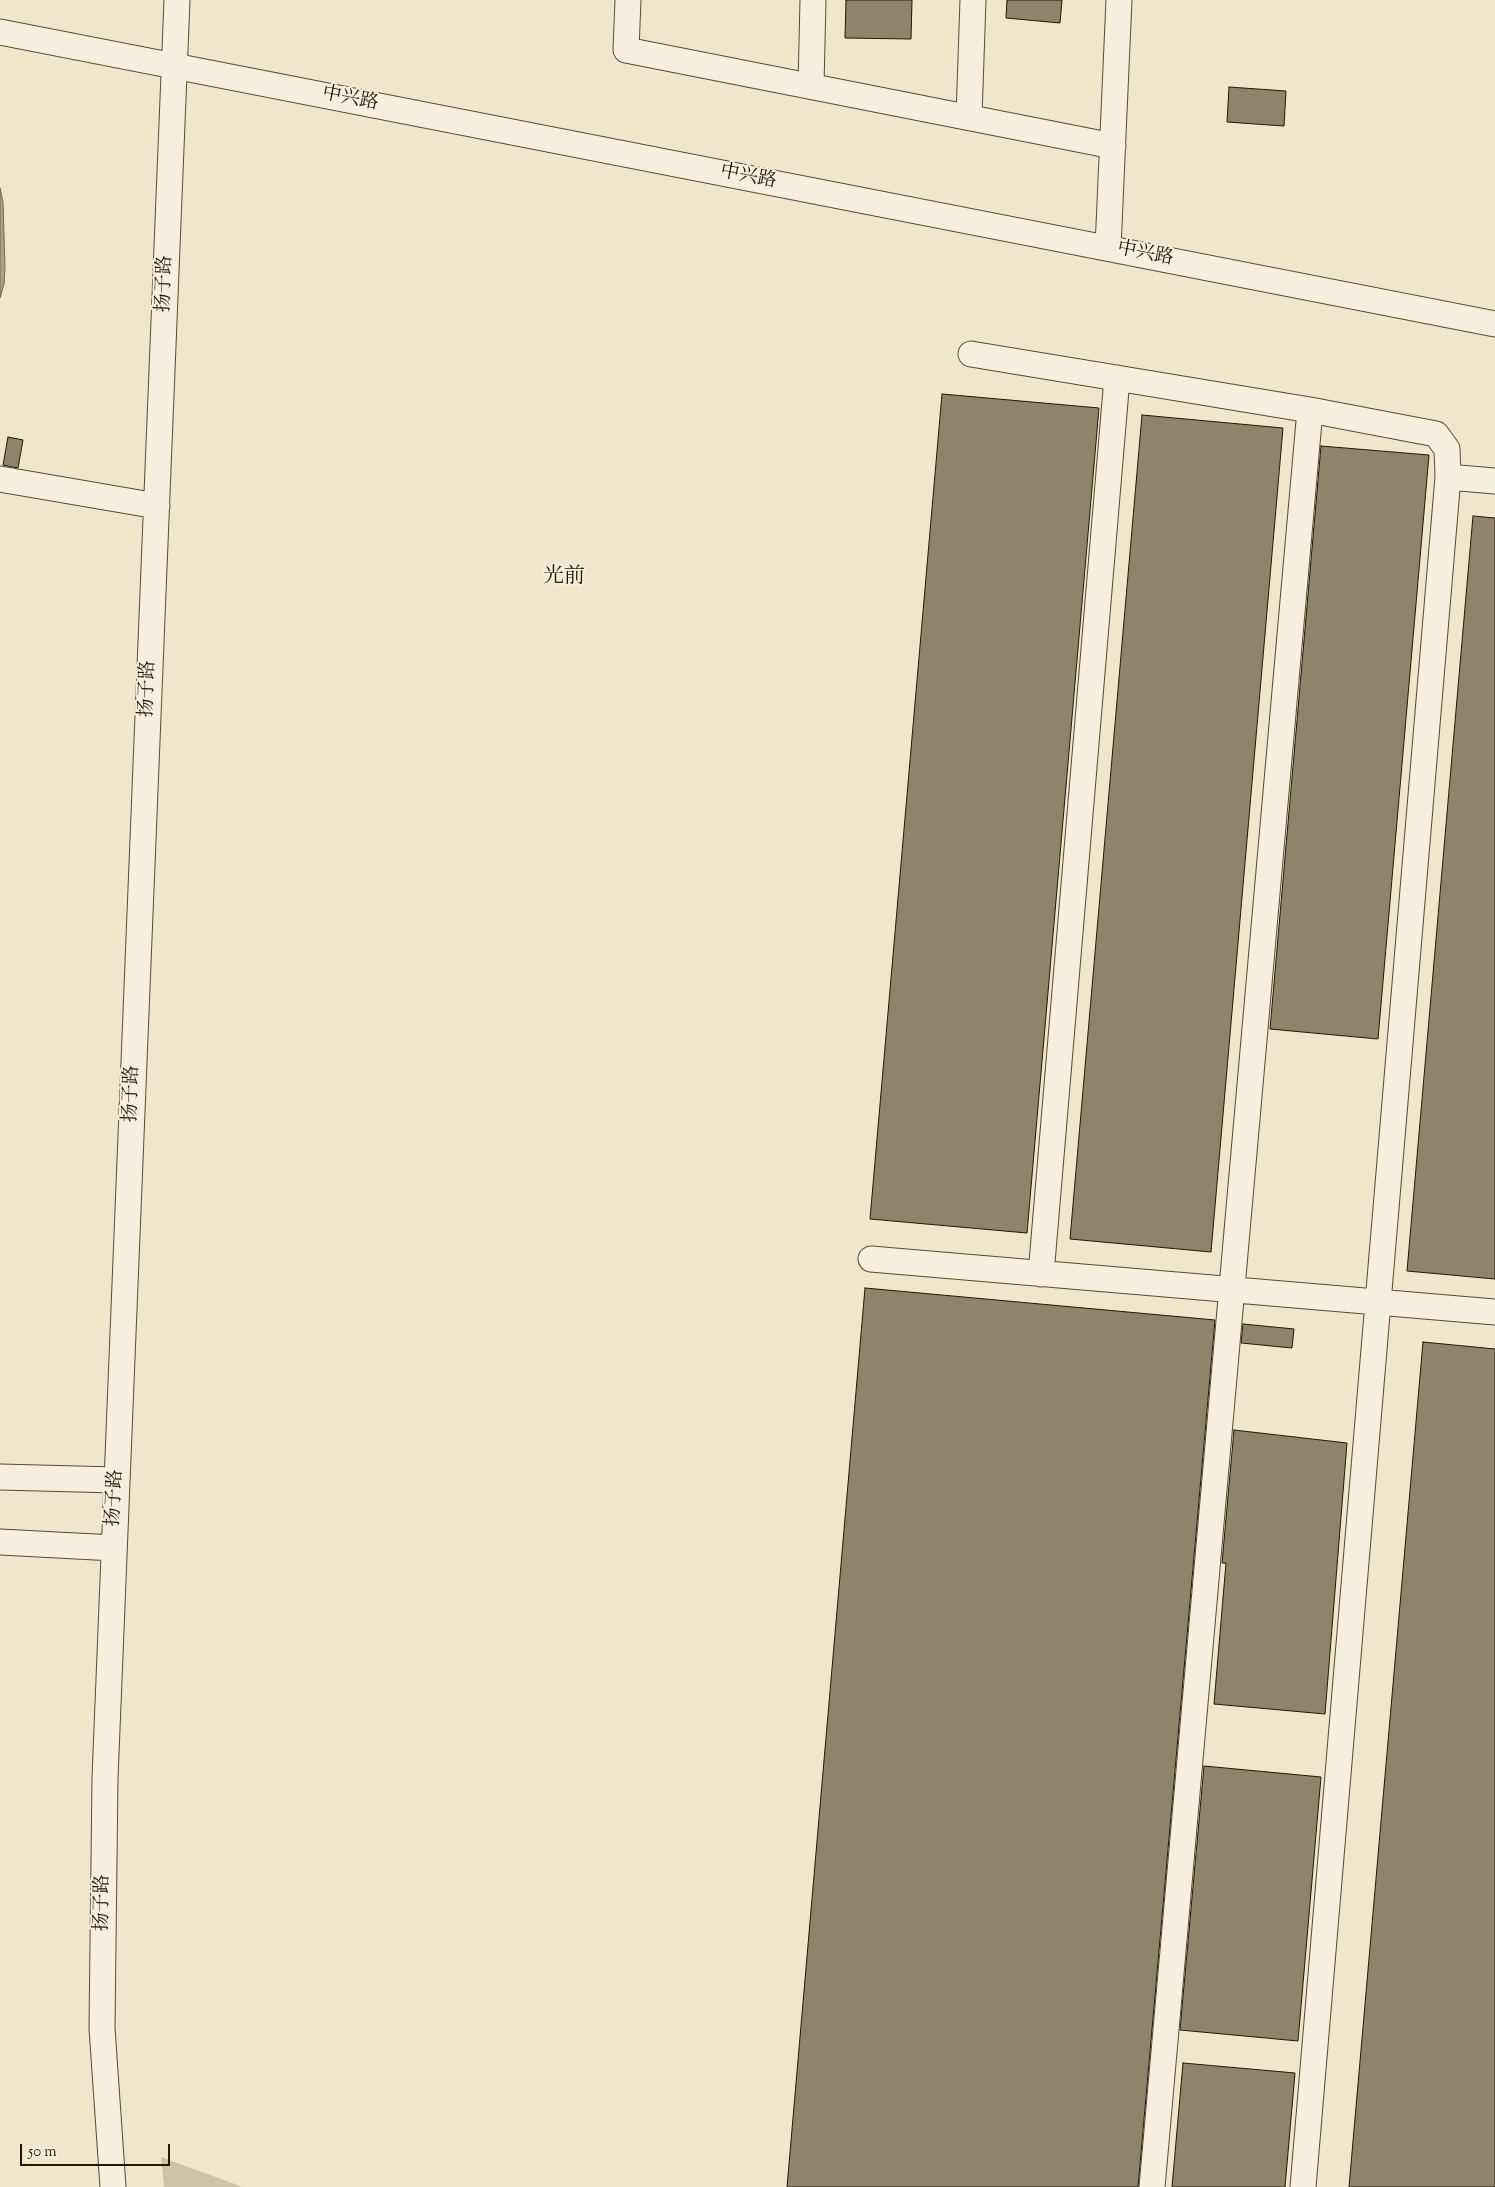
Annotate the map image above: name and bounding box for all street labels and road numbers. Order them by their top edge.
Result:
street label: 中兴路 [320,83,380,117]
street label: 中兴路 [718,161,778,195]
street label: 中兴路 [1115,238,1175,272]
street label: 扬子路 [154,255,178,313]
street label: 扬子路 [137,660,161,718]
street label: 扬子路 [121,1065,145,1123]
street label: 扬子路 [103,1469,129,1527]
street label: 扬子路 [92,1874,116,1932]

